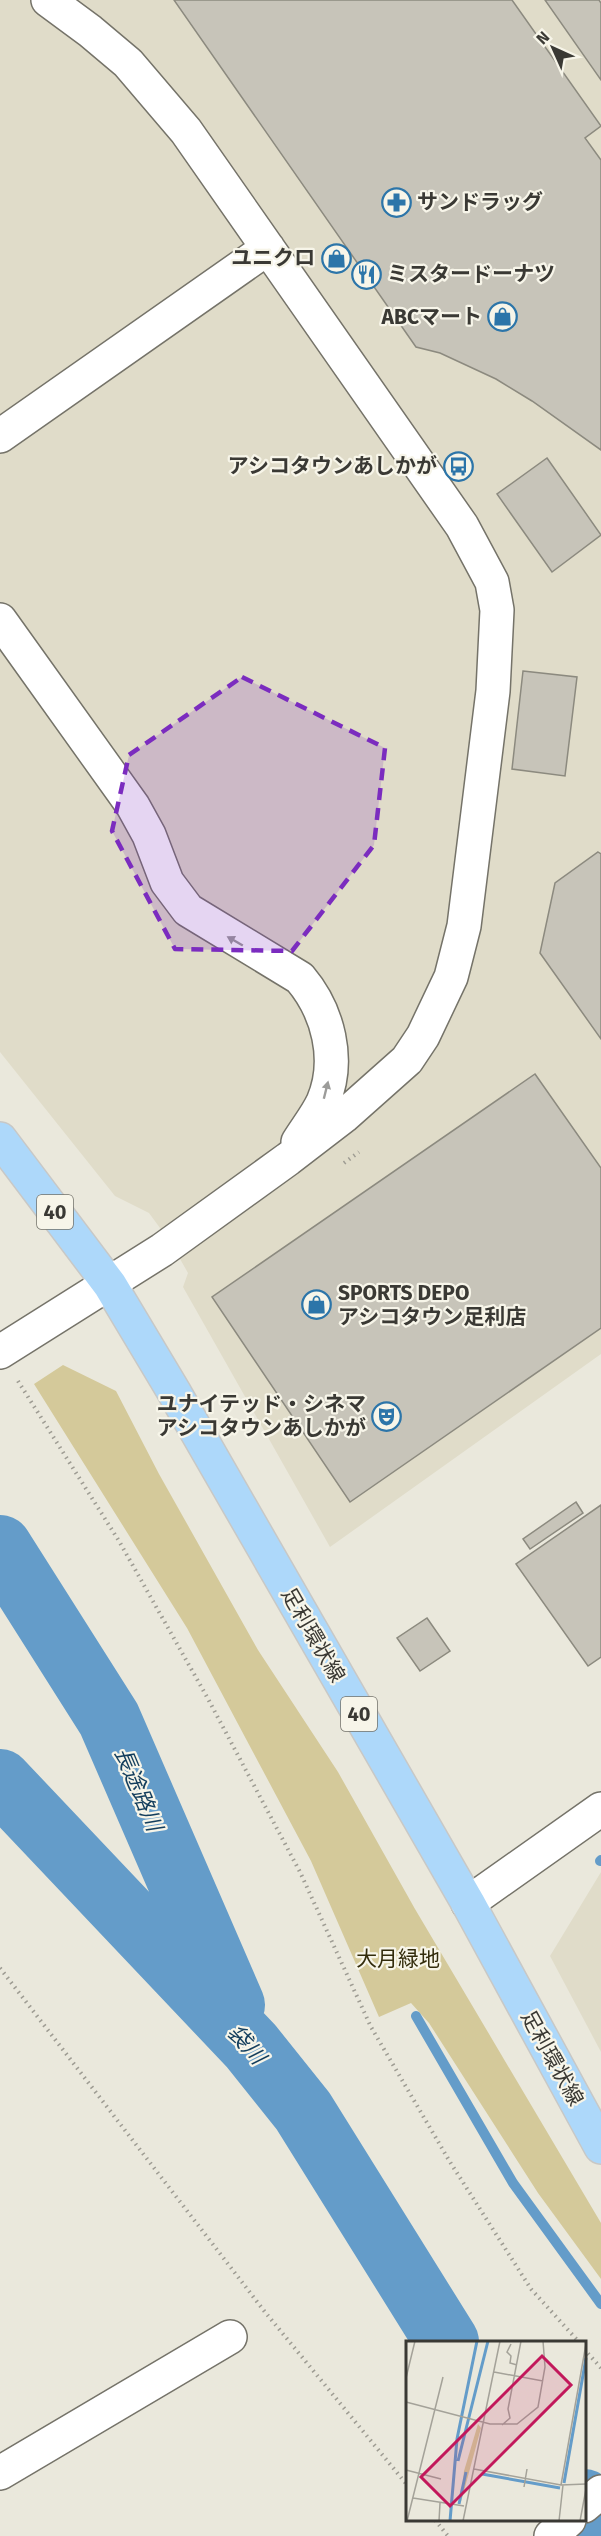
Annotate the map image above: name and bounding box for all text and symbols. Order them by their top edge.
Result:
north arrow [523,18,583,78]
text: N [532,27,553,48]
pharmacy icon: サンドラッグ [380,186,412,218]
place label: サンドラッグ [417,189,543,215]
shop icon: ユニクロ [320,242,352,274]
place label: ユニクロ [231,245,315,271]
restaurant icon: ミスタードーナツ [350,258,382,290]
place label: ミスタードーナツ [387,261,555,287]
shop icon: ABCマート [487,301,519,333]
place label: ABCマート [381,304,482,330]
bus stop icon: アシコタウンあしかが [442,450,474,482]
place label: アシコタウンあしかが [228,453,437,479]
one-way arrow [227,935,243,946]
one-way arrow [322,1080,332,1099]
road number: 40 [37,1195,73,1229]
place label: SPORTS DEPO アシコタウン足利店 [338,1280,526,1330]
shop icon: SPORTS DEPO アシコタウン足利店 [301,1289,333,1321]
place label: ユナイテッド・シネマ アシコタウンあしかが [156,1391,366,1441]
theatre icon: ユナイテッド・シネマ アシコタウンあしかが [371,1400,403,1432]
street label: 足利環状線 [275,1583,351,1687]
road number: 40 [341,1697,377,1731]
water label: 長途路川 [109,1743,169,1837]
park label: 大月緑地 [356,1946,440,1972]
street label: 足利環状線 [515,2006,589,2110]
water label: 袋川 [222,2019,273,2071]
inset map [406,2341,586,2521]

